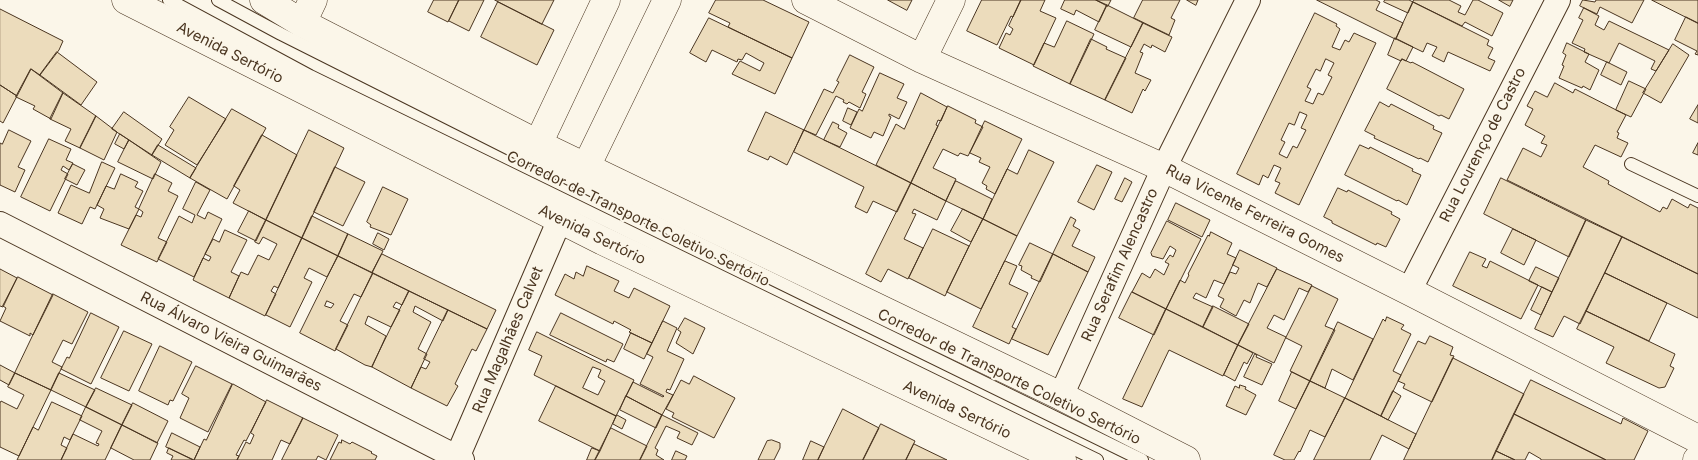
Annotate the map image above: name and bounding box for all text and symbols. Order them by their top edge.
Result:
street label: Avenida Sertório [174,18,286,88]
street label: Rua Lourenço de Castro [1436,65,1530,225]
street label: Corredor de Transporte Coletivo Sertório [504,147,772,291]
street label: Rua Vicente Ferreira Gomes [1163,161,1347,267]
street label: Rua Serafim Alencastro [1078,185,1162,345]
street label: Avenida Sertório [535,201,649,269]
street label: Rua Magalhães Calvet [469,264,547,416]
street label: Rua Álvaro Vieira Guimarães [137,288,325,396]
street label: Corredor de Transporte Coletivo Sertório [875,305,1143,449]
street label: Avenida Sertório [900,377,1014,443]

